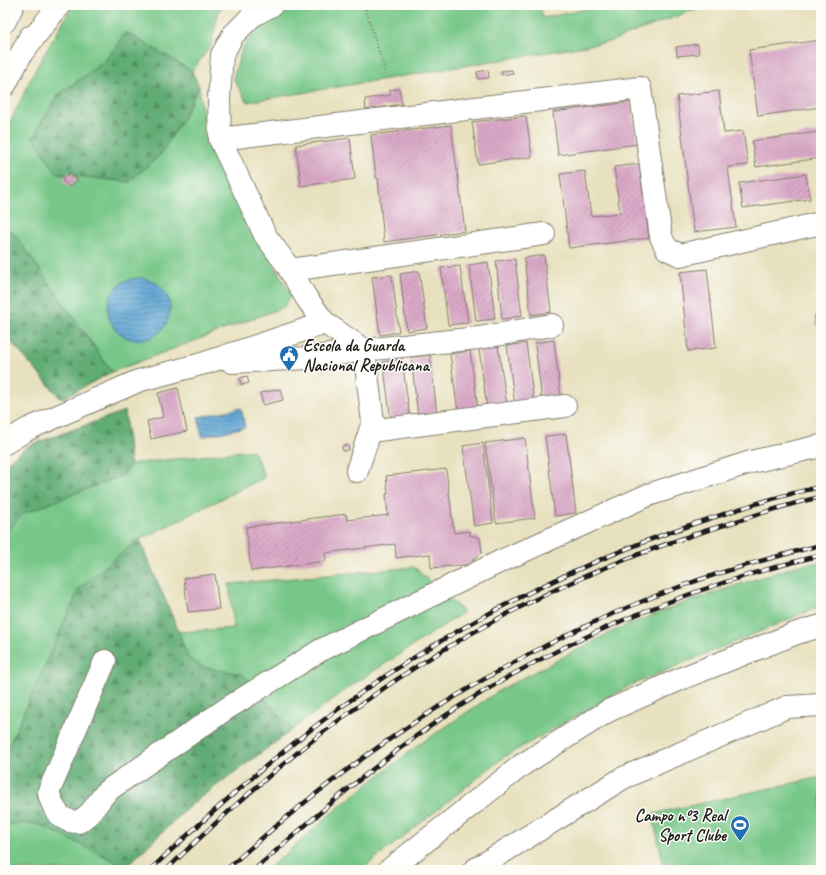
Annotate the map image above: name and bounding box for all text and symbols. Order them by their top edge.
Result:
place label: Escola da Guarda Nacional Republicana [303,335,431,376]
public building icon: Escola da Guarda Nacional Republicana [278,344,300,372]
place label: Campo nº3 Real Sport Clube [635,805,730,846]
sports icon: Campo nº3 Real Sport Clube [729,814,751,842]

